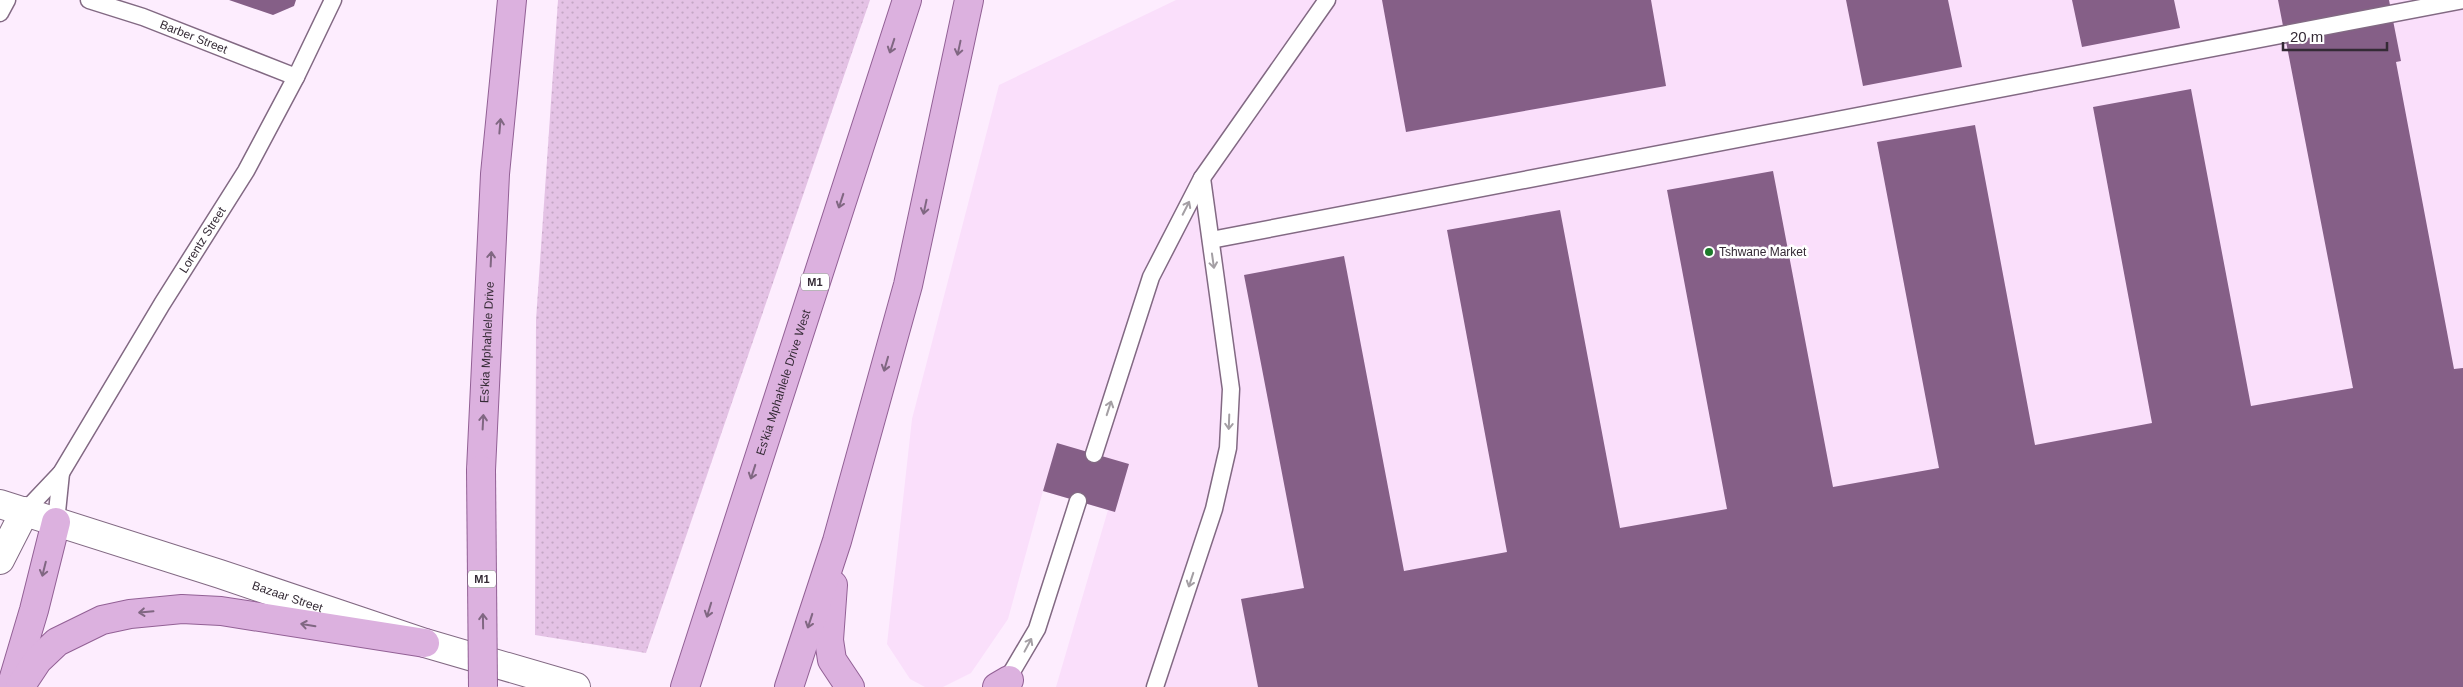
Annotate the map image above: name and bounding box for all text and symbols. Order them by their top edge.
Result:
street label: Barber Street [158,17,230,57]
scale bar [2283,20,2387,52]
text: 20 m [2290,28,2323,45]
one-way arrow [886,38,896,54]
one-way arrow [953,39,963,55]
one-way arrow [495,118,505,134]
one-way arrow [836,193,846,209]
one-way arrow [919,198,929,214]
one-way arrow [1181,201,1191,216]
street label: Lorentz Street [176,204,229,276]
place label: Tshwane Market [1719,245,1807,259]
marker: Tshwane Market [1703,246,1715,258]
one-way arrow [487,251,496,267]
one-way arrow [1209,253,1219,269]
road number: M1 [801,274,829,290]
street label: Es'kia Mphahlele Drive [477,281,497,403]
street label: Es'kia Mphahlele Drive West [753,307,814,457]
one-way arrow [881,356,890,372]
one-way arrow [1104,400,1114,416]
one-way arrow [479,414,488,430]
one-way arrow [1225,414,1234,430]
one-way arrow [748,463,757,479]
one-way arrow [39,560,49,576]
road number: M1 [468,570,496,588]
one-way arrow [1186,571,1195,587]
street label: Bazaar Street [250,578,325,615]
one-way arrow [703,602,713,618]
one-way arrow [139,607,155,617]
one-way arrow [478,613,488,630]
one-way arrow [805,613,815,629]
one-way arrow [300,619,316,629]
one-way arrow [1023,638,1033,653]

